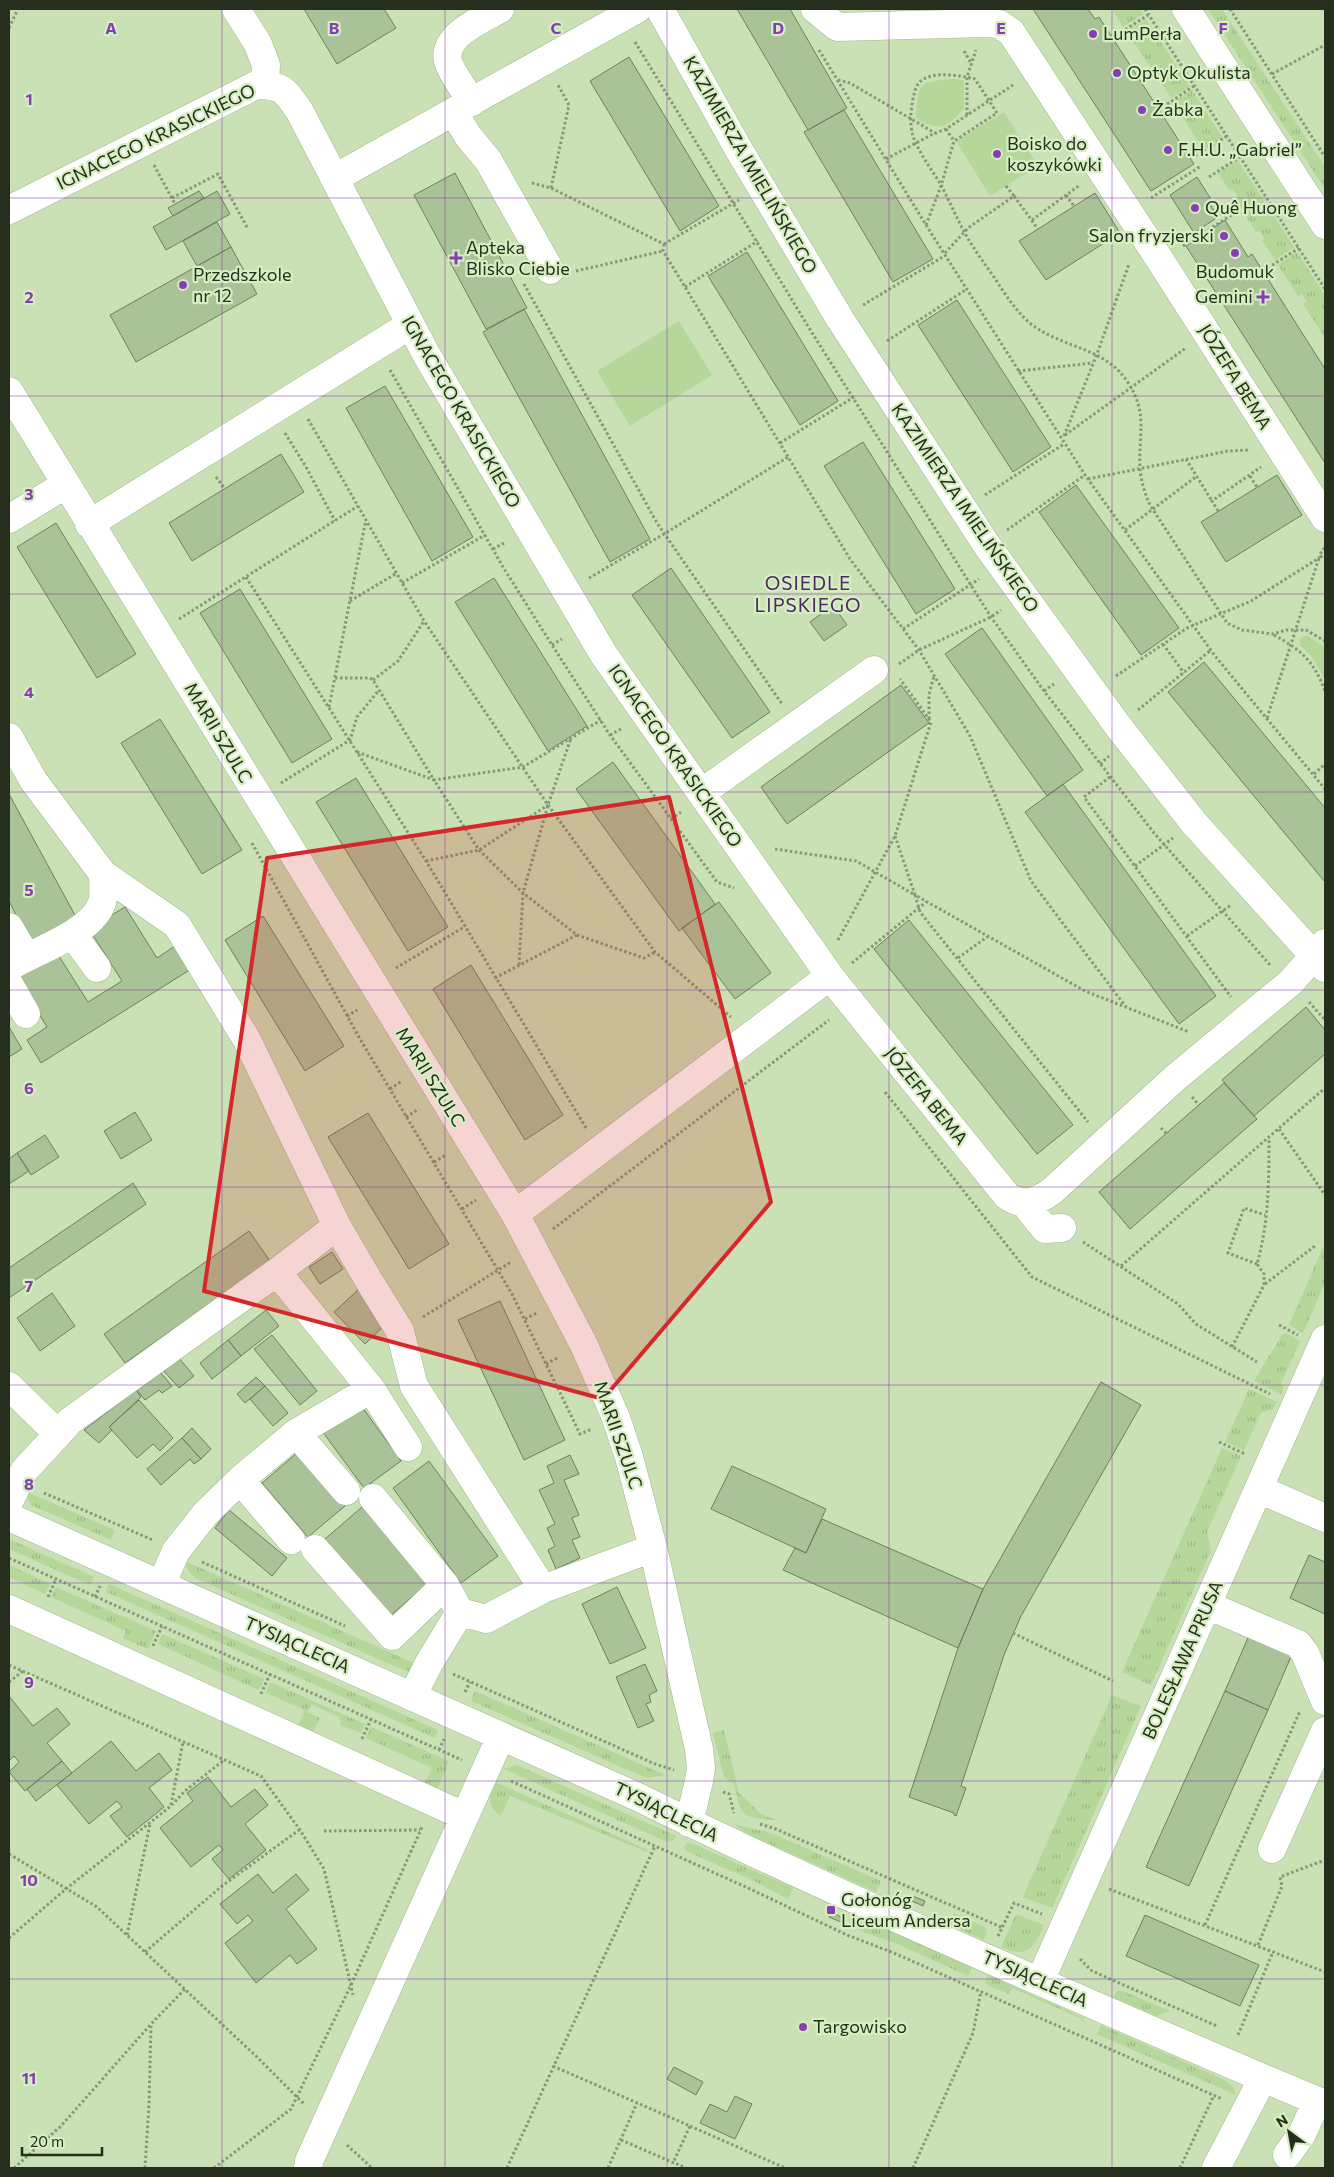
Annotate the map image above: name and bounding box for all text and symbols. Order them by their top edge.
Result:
text: A [105,18,117,37]
text: B [329,18,340,37]
text: C [551,18,562,37]
text: D [772,18,784,37]
text: E [996,18,1006,37]
text: F [1218,18,1228,37]
place label: LumPerła [1103,22,1182,44]
marker: LumPerła [1087,28,1099,40]
street label: KAZIMIERZA IMIELIŃSKIEGO [679,52,822,277]
place label: Optyk Okulista [1127,61,1251,83]
marker: Optyk Okulista [1111,67,1123,79]
street label: IGNACEGO KRASICKIEGO [53,78,258,194]
text: 1 [25,89,33,108]
place label: Żabka [1152,98,1203,120]
marker: Żabka [1136,104,1148,116]
place label: Boisko do koszykówki [1007,132,1102,175]
place label: F.H.U. „Gabriel” [1178,138,1302,160]
marker: F.H.U. „Gabriel” [1162,144,1174,156]
marker: Boisko do koszykówki [991,148,1003,160]
place label: Quê Huong [1205,196,1297,218]
marker: Quê Huong [1189,202,1201,214]
place label: Salon fryzjerski [1089,224,1214,246]
marker: Salon fryzjerski [1218,230,1230,242]
place label: Apteka Blisko Ciebie [466,236,570,279]
marker: Budomuk [1229,247,1241,259]
marker: Apteka Blisko Ciebie [450,252,462,264]
place label: Budomuk [1196,260,1274,282]
place label: Przedszkole nr 12 [193,263,292,306]
marker: Przedszkole nr 12 [177,279,189,291]
place label: Gemini [1195,285,1253,307]
text: 2 [24,287,34,306]
marker: Gemini [1257,291,1269,303]
street label: IGNACEGO KRASICKIEGO [398,312,526,511]
street label: JÓZEFA BEMA [1195,320,1277,433]
street label: KAZIMIERZA IMIELIŃSKIEGO [887,399,1044,616]
text: 3 [24,484,34,503]
district label: OSIEDLE LIPSKIEGO [754,571,862,616]
street label: IGNACEGO KRASICKIEGO [604,660,747,851]
street label: MARII SZULC [180,678,257,787]
text: 4 [24,682,34,701]
text: 5 [24,880,34,899]
street label: MARII SZULC [391,1023,470,1130]
street label: JÓZEFA BEMA [881,1042,973,1149]
text: 6 [24,1078,34,1097]
text: 7 [25,1276,34,1295]
street label: MARII SZULC [590,1378,648,1492]
text: 8 [24,1474,34,1493]
street label: BOLESŁAWA PRUSA [1137,1577,1227,1742]
street label: TYSIĄCLECIA [241,1611,354,1677]
text: 9 [24,1672,34,1691]
street label: TYSIĄCLECIA [611,1776,722,1846]
text: 10 [20,1870,38,1889]
place label: Gołonóg Liceum Andersa [841,1888,971,1931]
marker: Gołonóg Liceum Andersa [825,1904,837,1916]
street label: TYSIĄCLECIA [979,1945,1092,2011]
place label: Targowisko [813,2015,907,2037]
marker: Targowisko [797,2021,809,2033]
text: 11 [22,2068,36,2087]
north arrow [1264,2107,1314,2157]
text: N [1273,2111,1291,2131]
scale bar [22,2124,102,2156]
text: 20 m [30,2132,64,2150]

